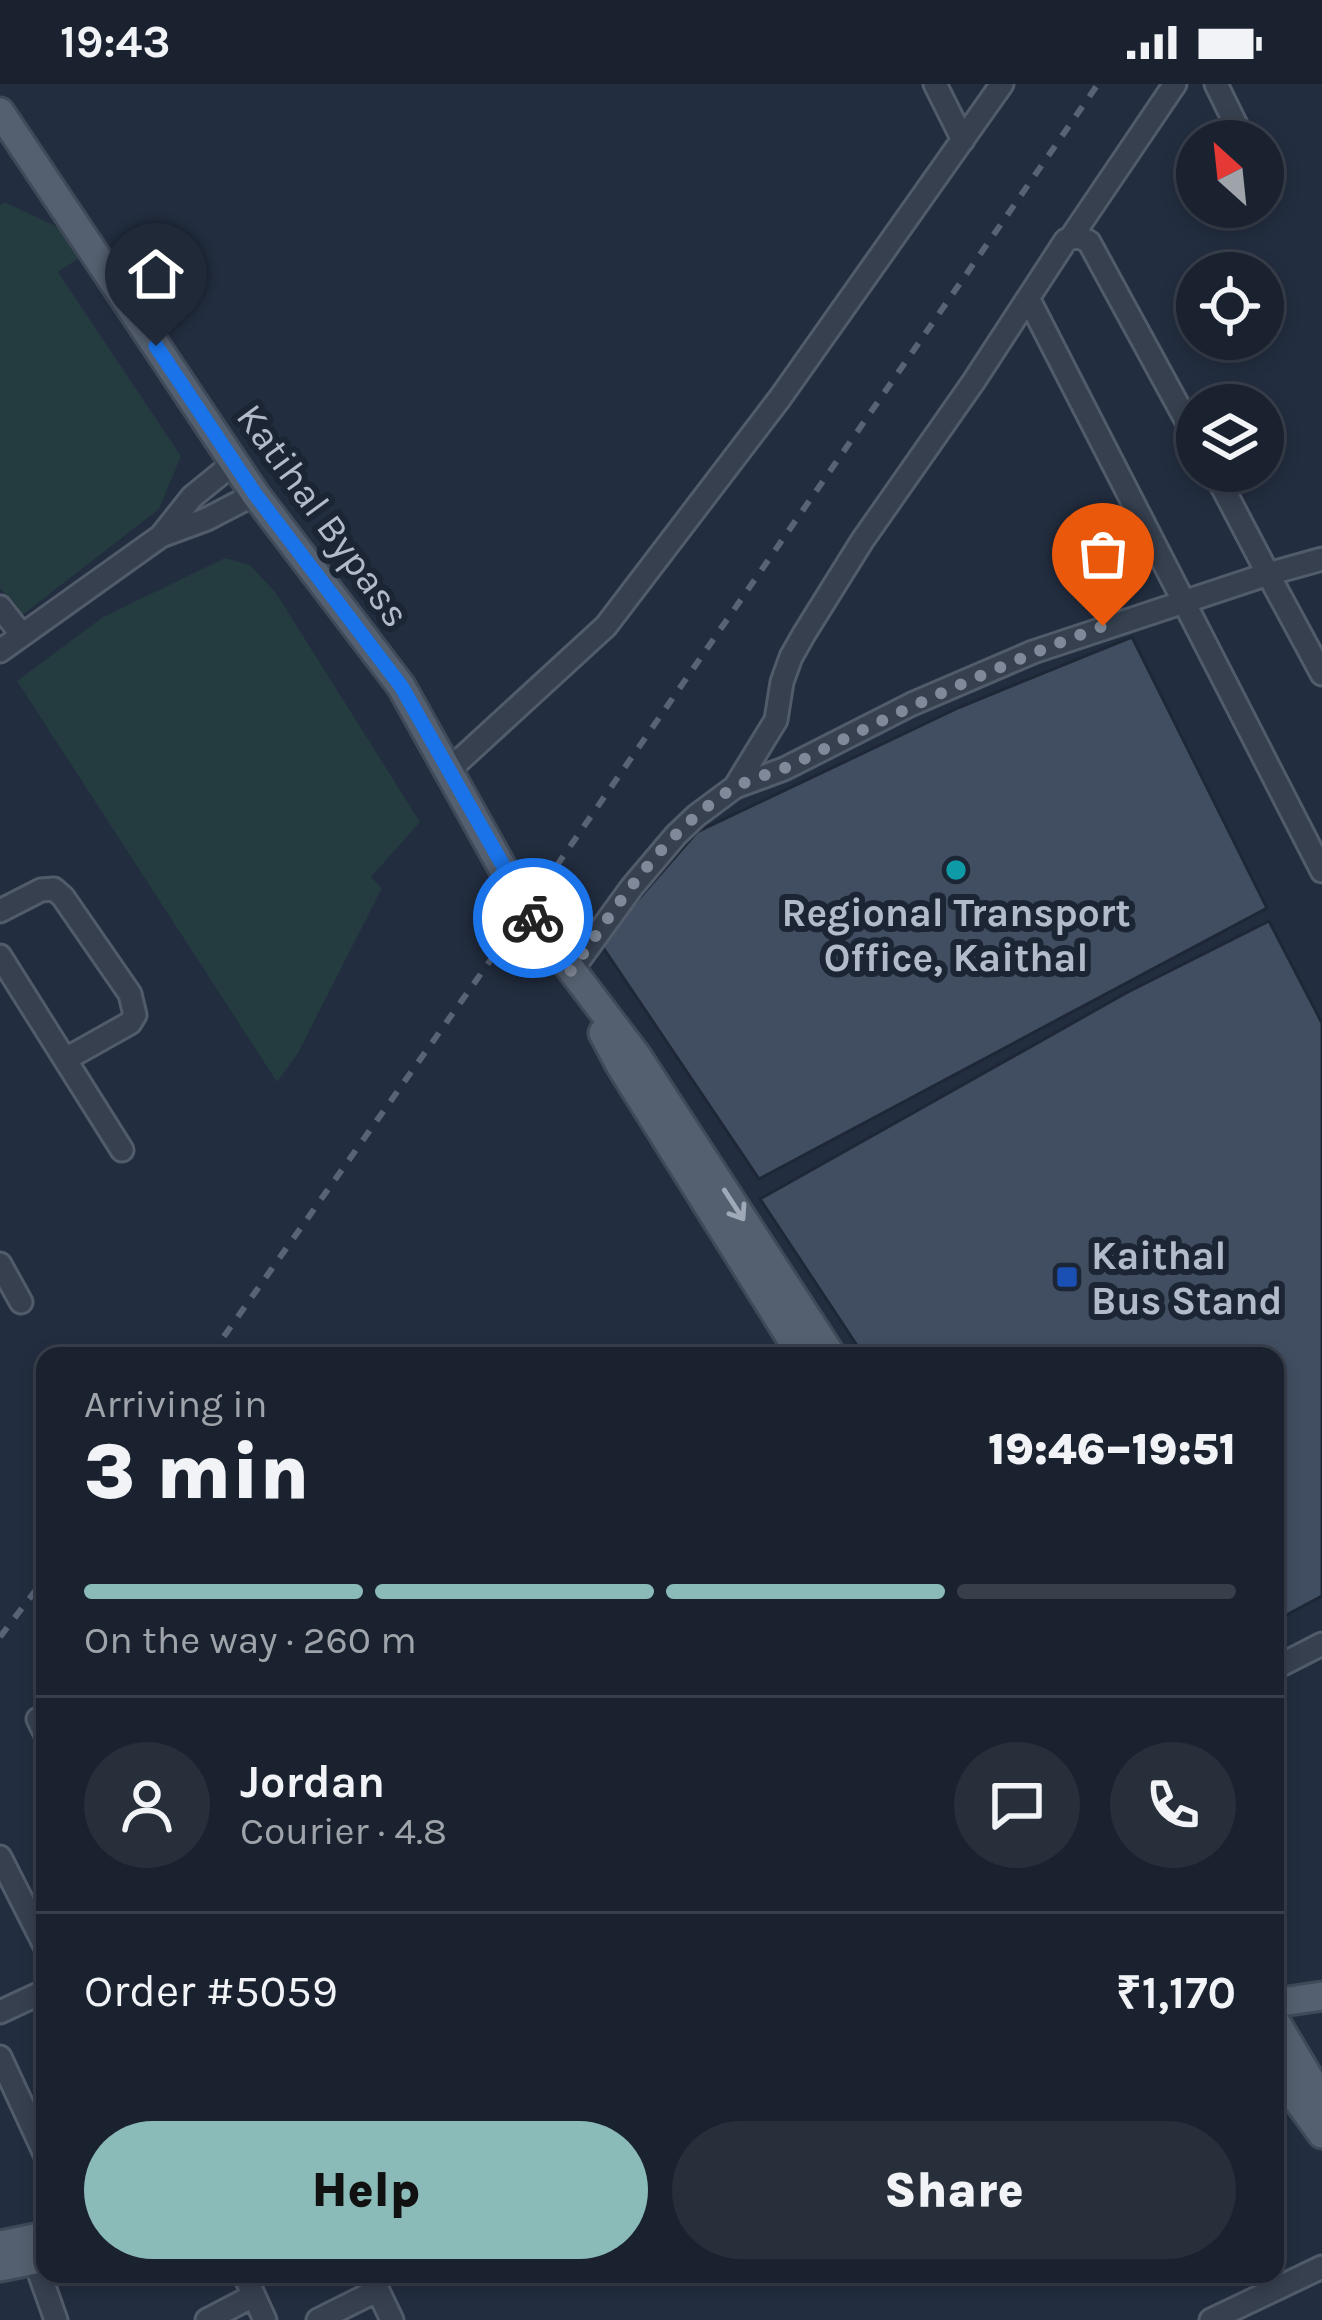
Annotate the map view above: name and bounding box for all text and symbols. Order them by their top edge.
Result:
text: 19:43 [60,16,170,68]
north arrow [1176,120,1284,228]
map controls [1176,120,1284,492]
pin [105,223,207,346]
icon: home [123,241,189,307]
button: locate [1176,252,1284,360]
button: layers [1176,384,1284,492]
street label: Katihal Bypass [227,395,419,636]
pin [1052,503,1154,626]
icon: bag [1070,521,1136,587]
marker: Regional Transport Office, Kaithal [943,857,969,883]
courier [473,858,593,978]
icon: bike [500,885,566,951]
place label: Regional Transport Office, Kaithal [781,890,1131,981]
one-way arrow [721,1187,746,1221]
place label: Kaithal Bus Stand [1091,1233,1282,1324]
marker: Kaithal Bus Stand [1054,1264,1080,1290]
text: Arriving in [84,1381,267,1427]
text: 19:46–19:51 [988,1423,1236,1475]
text: 3 min [84,1426,309,1518]
text: On the way · 260 m [84,1617,417,1663]
button: person [84,1742,210,1868]
button: chat [954,1742,1080,1868]
button: phone [1110,1742,1236,1868]
text: Jordan [240,1756,385,1808]
text: Courier · 4.8 [240,1808,447,1854]
text: Order #5059 [84,1965,338,2017]
text: ₹1,170 [1116,1967,1236,2019]
button: Help [84,2121,648,2259]
button: Share [672,2121,1236,2259]

